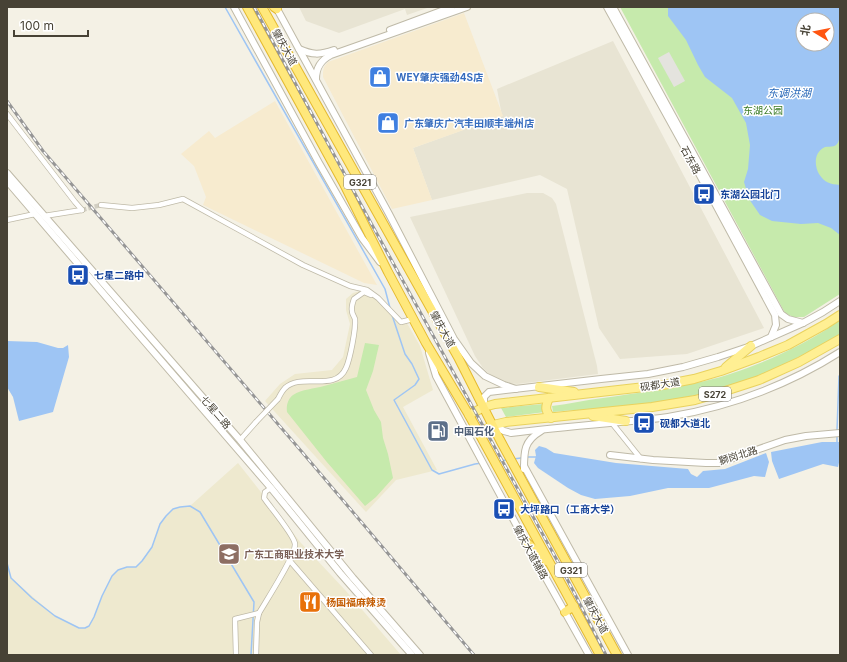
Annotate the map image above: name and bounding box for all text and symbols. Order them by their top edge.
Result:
scale bar [14,12,88,38]
north arrow [795,12,835,52]
text: 100 m [20,18,54,33]
text: 北 [797,24,813,37]
street label: 肇庆大道 [270,27,300,67]
shop icon: WEY肇庆强劲4S店 [367,64,393,90]
place label: WEY肇庆强劲4S店 [396,71,483,83]
water label: 东调洪湖 [767,86,813,100]
park label: 东湖公园 [743,104,783,116]
shop icon: 广东肇庆广汽丰田顺丰端州店 [375,110,401,136]
place label: 广东肇庆广汽丰田顺丰端州店 [404,117,534,129]
street label: 石东路 [678,144,704,176]
road number: G321 [344,175,376,189]
bus stop icon: 东湖公园北门 [691,181,717,207]
place label: 东湖公园北门 [720,188,780,200]
bus stop icon: 七星二路中 [65,262,91,288]
place label: 七星二路中 [94,269,144,281]
street label: 肇庆大道 [428,309,458,349]
street label: 砚都大道 [639,375,681,393]
road number: S272 [699,387,731,401]
street label: 七星二路 [198,393,234,431]
bus stop icon: 砚都大道北 [631,410,657,436]
place label: 砚都大道北 [660,417,710,429]
fuel station icon: 中国石化 [425,418,451,444]
place label: 中国石化 [454,425,494,437]
street label: 獅岗北路 [717,443,759,467]
bus stop icon: 大坪路口（工商大学） [491,496,517,522]
place label: 大坪路口（工商大学） [520,503,620,515]
street label: 肇庆大道辅路 [511,523,551,581]
school or university icon: 广东工商职业技术大学 [216,541,242,567]
place label: 广东工商职业技术大学 [244,548,344,560]
road number: G321 [555,563,587,577]
restaurant icon: 杨国福麻辣烫 [297,589,323,615]
street label: 肇庆大道 [581,595,611,635]
place label: 杨国福麻辣烫 [326,596,386,608]

